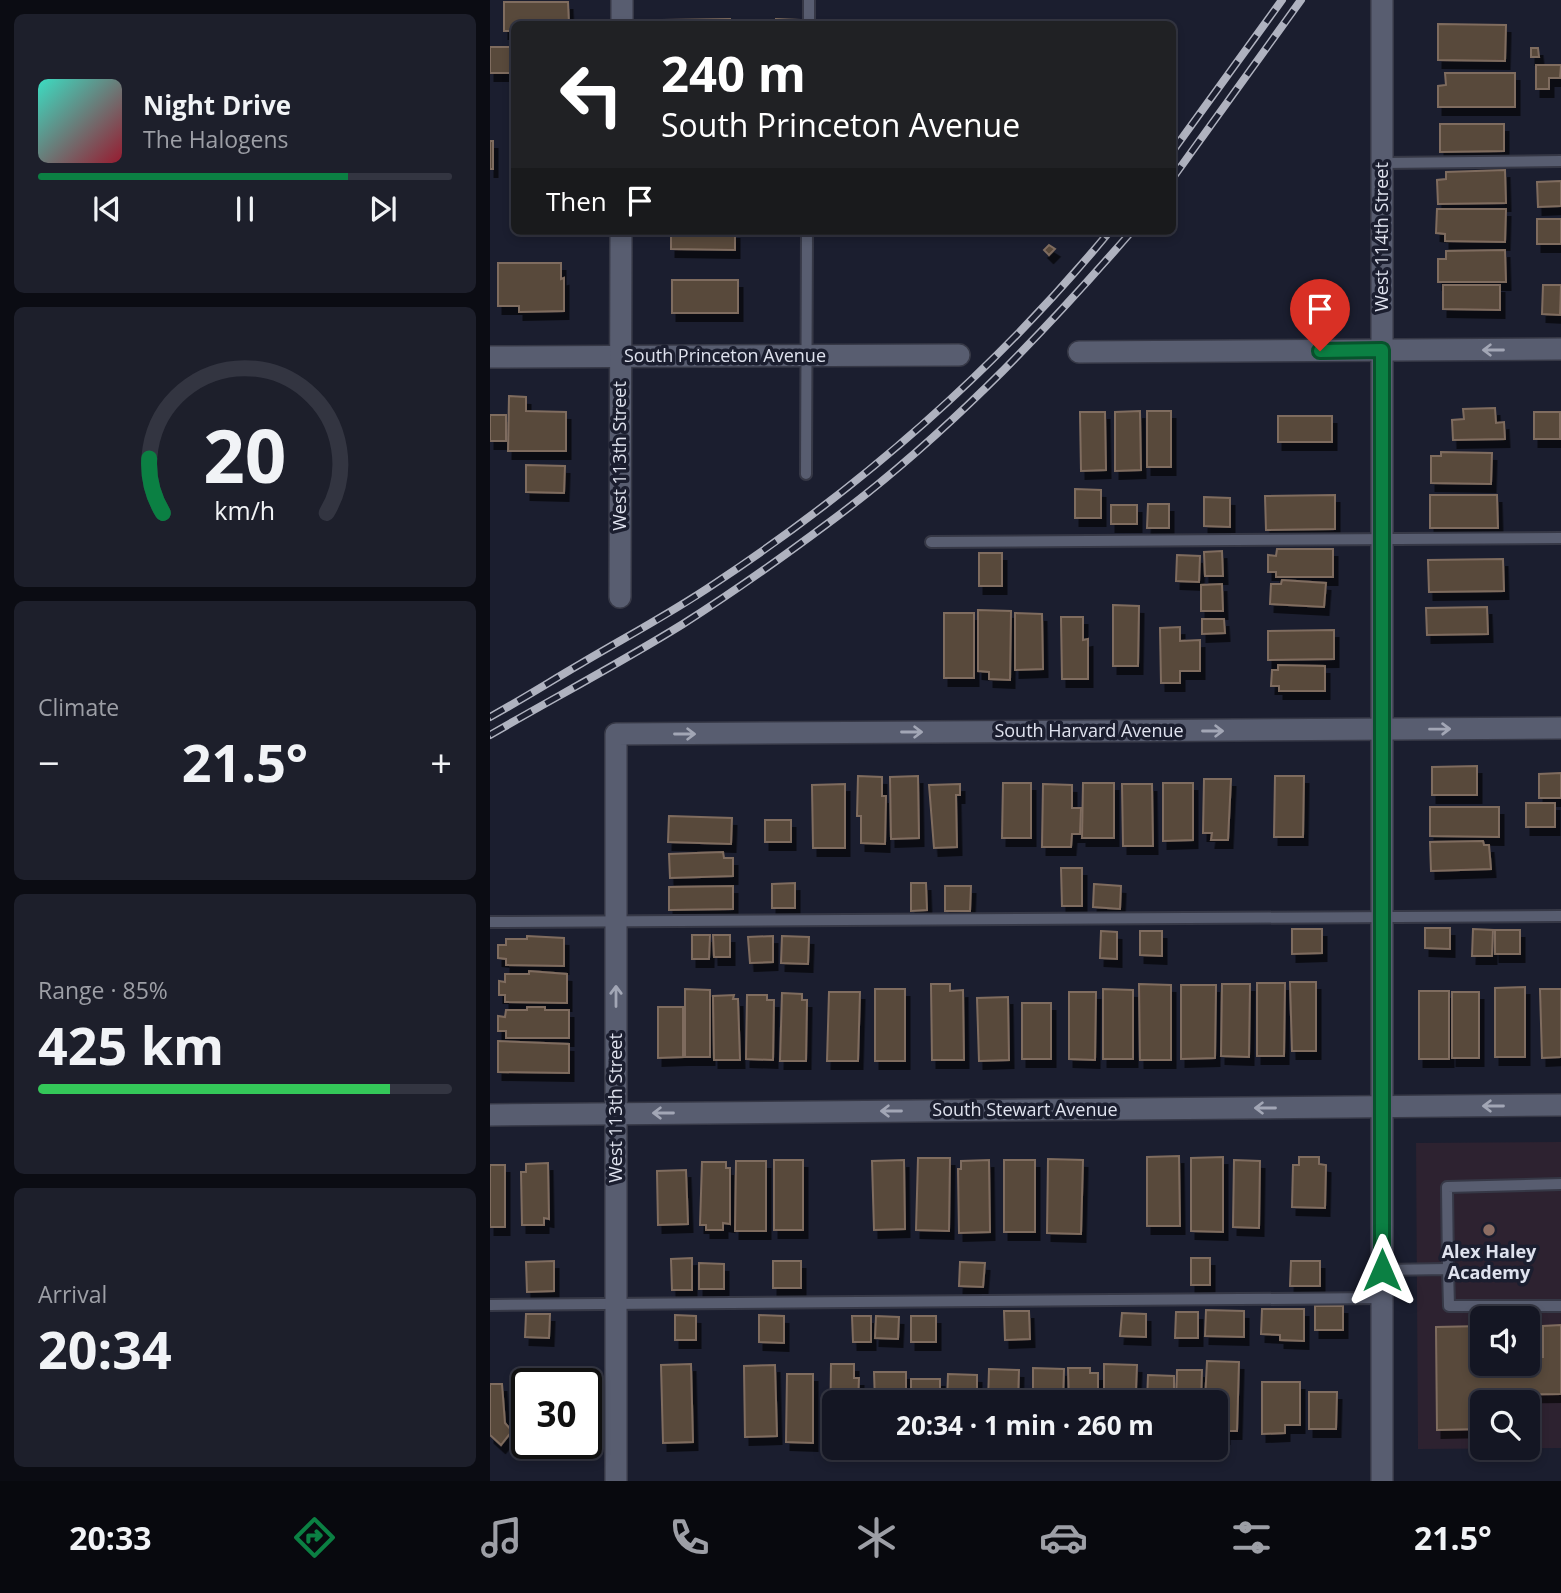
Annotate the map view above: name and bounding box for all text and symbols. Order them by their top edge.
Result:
text: 240 m [661,40,806,106]
icon: left [546,49,637,140]
text: Night Drive [143,87,291,123]
text: South Princeton Avenue [661,103,1020,146]
text: The Halogens [143,123,289,155]
street label: West 114th Street [1369,162,1393,312]
icon: arrive [621,182,659,220]
text: Then [546,183,607,219]
icon: previous [88,190,126,228]
icon: pause [226,190,264,228]
icon: next [364,190,402,228]
pin [1290,279,1350,351]
icon: arrive [1301,290,1339,328]
street label: South Princeton Avenue [624,343,826,367]
one-way arrow [1482,343,1505,356]
street label: West 113th Street [607,381,631,531]
text: 20 [203,406,287,505]
text: km/h [215,493,275,527]
text: Climate [38,691,119,723]
street label: South Harvard Avenue [994,718,1184,742]
one-way arrow [1429,722,1452,736]
one-way arrow [1201,724,1224,737]
one-way arrow [900,725,923,739]
text: 21.5° [182,726,308,797]
one-way arrow [673,727,696,740]
text: − [38,736,60,788]
text: + [430,736,452,788]
text: Range · 85% [38,974,168,1006]
one-way arrow [609,985,623,1008]
text: 425 km [38,1009,224,1080]
street label: West 113th Street [603,1033,627,1183]
street label: South Stewart Avenue [932,1097,1118,1121]
one-way arrow [1482,1099,1505,1113]
one-way arrow [1254,1101,1277,1115]
one-way arrow [880,1104,903,1118]
one-way arrow [652,1106,675,1120]
marker: Alex Haley Academy [1481,1222,1497,1238]
position arrow [1345,1233,1419,1307]
place label: Alex Haley Academy [1442,1239,1537,1284]
text: Arrival [38,1278,107,1310]
map controls [1470,1306,1540,1460]
button: sound [1470,1306,1540,1376]
text: 20:34 [38,1313,172,1384]
speed limit sign: 30 [511,1368,602,1459]
button: search [1470,1390,1540,1460]
text: 20:34 · 1 min · 260 m [896,1407,1154,1443]
icon: directions [290,1513,339,1562]
icon: music [477,1513,526,1562]
icon: phone [665,1513,714,1562]
icon: climate [852,1513,901,1562]
icon: car [1039,1513,1088,1562]
icon: filters [1227,1513,1276,1562]
text: 20:33 [69,1516,151,1559]
text: 21.5° [1414,1516,1492,1559]

